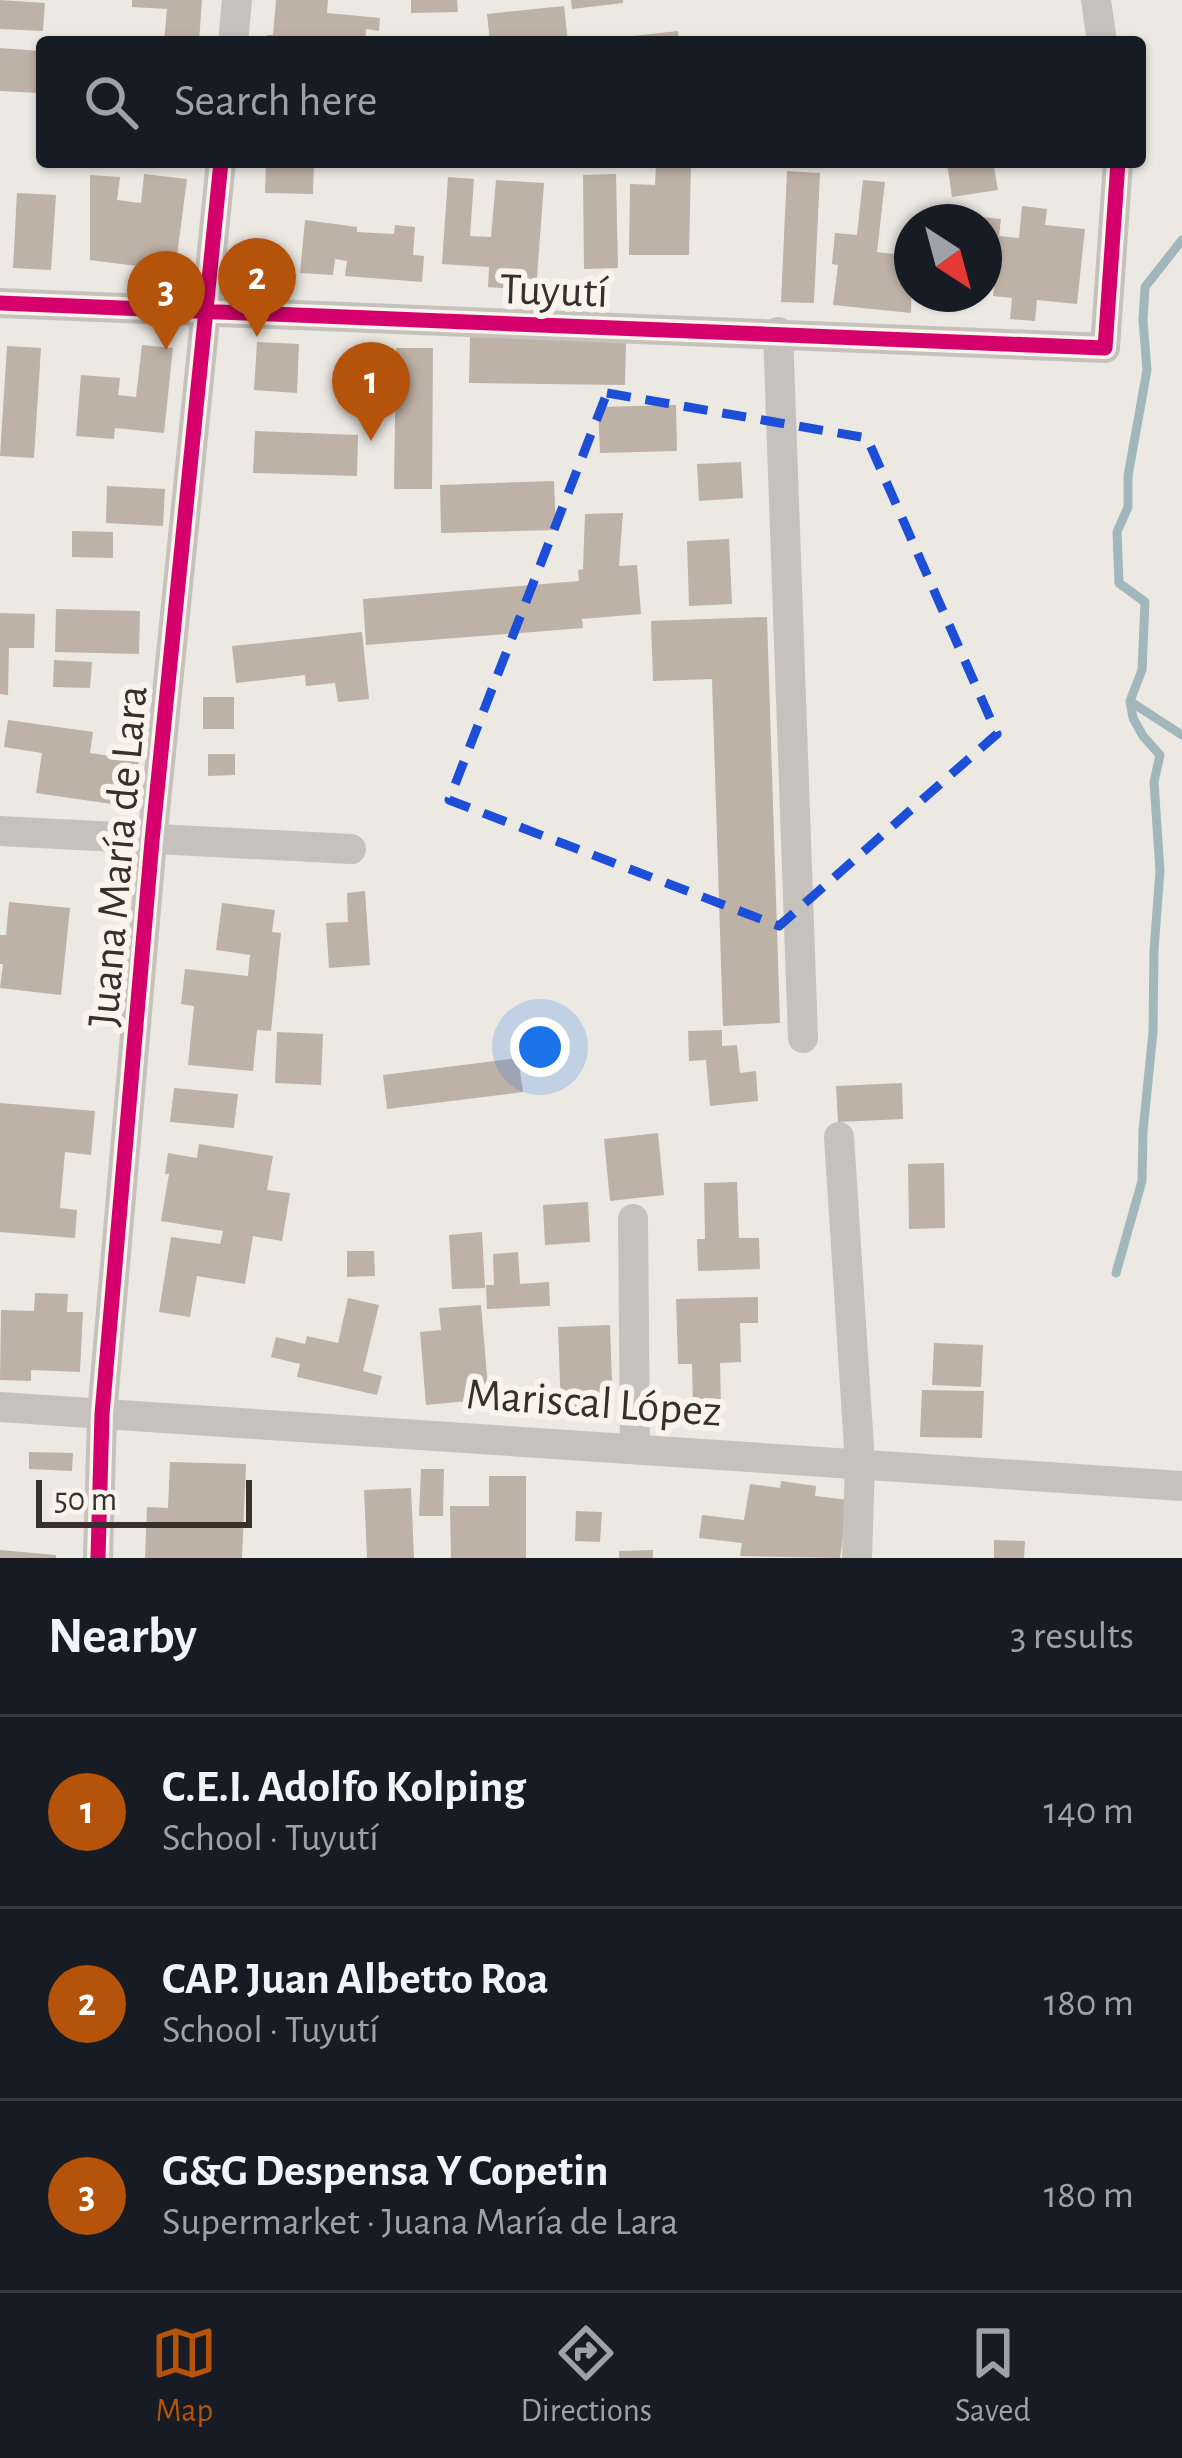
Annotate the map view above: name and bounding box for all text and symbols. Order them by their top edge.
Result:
search box [36,36,1146,168]
icon: search [78,69,144,135]
text: Search here [174,79,377,124]
north arrow [894,204,1002,312]
pin: 2 [218,238,296,337]
pin: 3 [127,251,205,350]
street label: Tuyutí [499,267,610,316]
pin: 1 [332,342,410,441]
street label: Juana María de Lara [81,684,156,1029]
your location [510,1017,570,1077]
street label: Mariscal López [465,1372,723,1435]
scale bar [36,1474,252,1527]
text: 50 m [54,1484,117,1517]
text: Nearby [48,1611,197,1662]
text: 3 results [1010,1617,1134,1656]
text: C.E.I. Adolfo Kolping [162,1765,526,1810]
text: 1 [80,1792,94,1831]
text: 140 m [1044,1792,1134,1831]
text: School · Tuyutí [162,1819,379,1858]
text: CAP. Juan Albetto Roa [162,1957,549,2002]
text: 2 [78,1984,96,2023]
text: 180 m [1044,1984,1134,2023]
text: School · Tuyutí [162,2011,379,2050]
text: G&G Despensa Y Copetin [162,2149,609,2194]
text: 3 [79,2176,95,2215]
text: 180 m [1044,2176,1134,2215]
text: Supermarket · Juana María de Lara [162,2203,679,2242]
tab: Map [151,2320,217,2432]
tab: Directions [520,2320,652,2432]
tab: Saved [955,2320,1030,2432]

